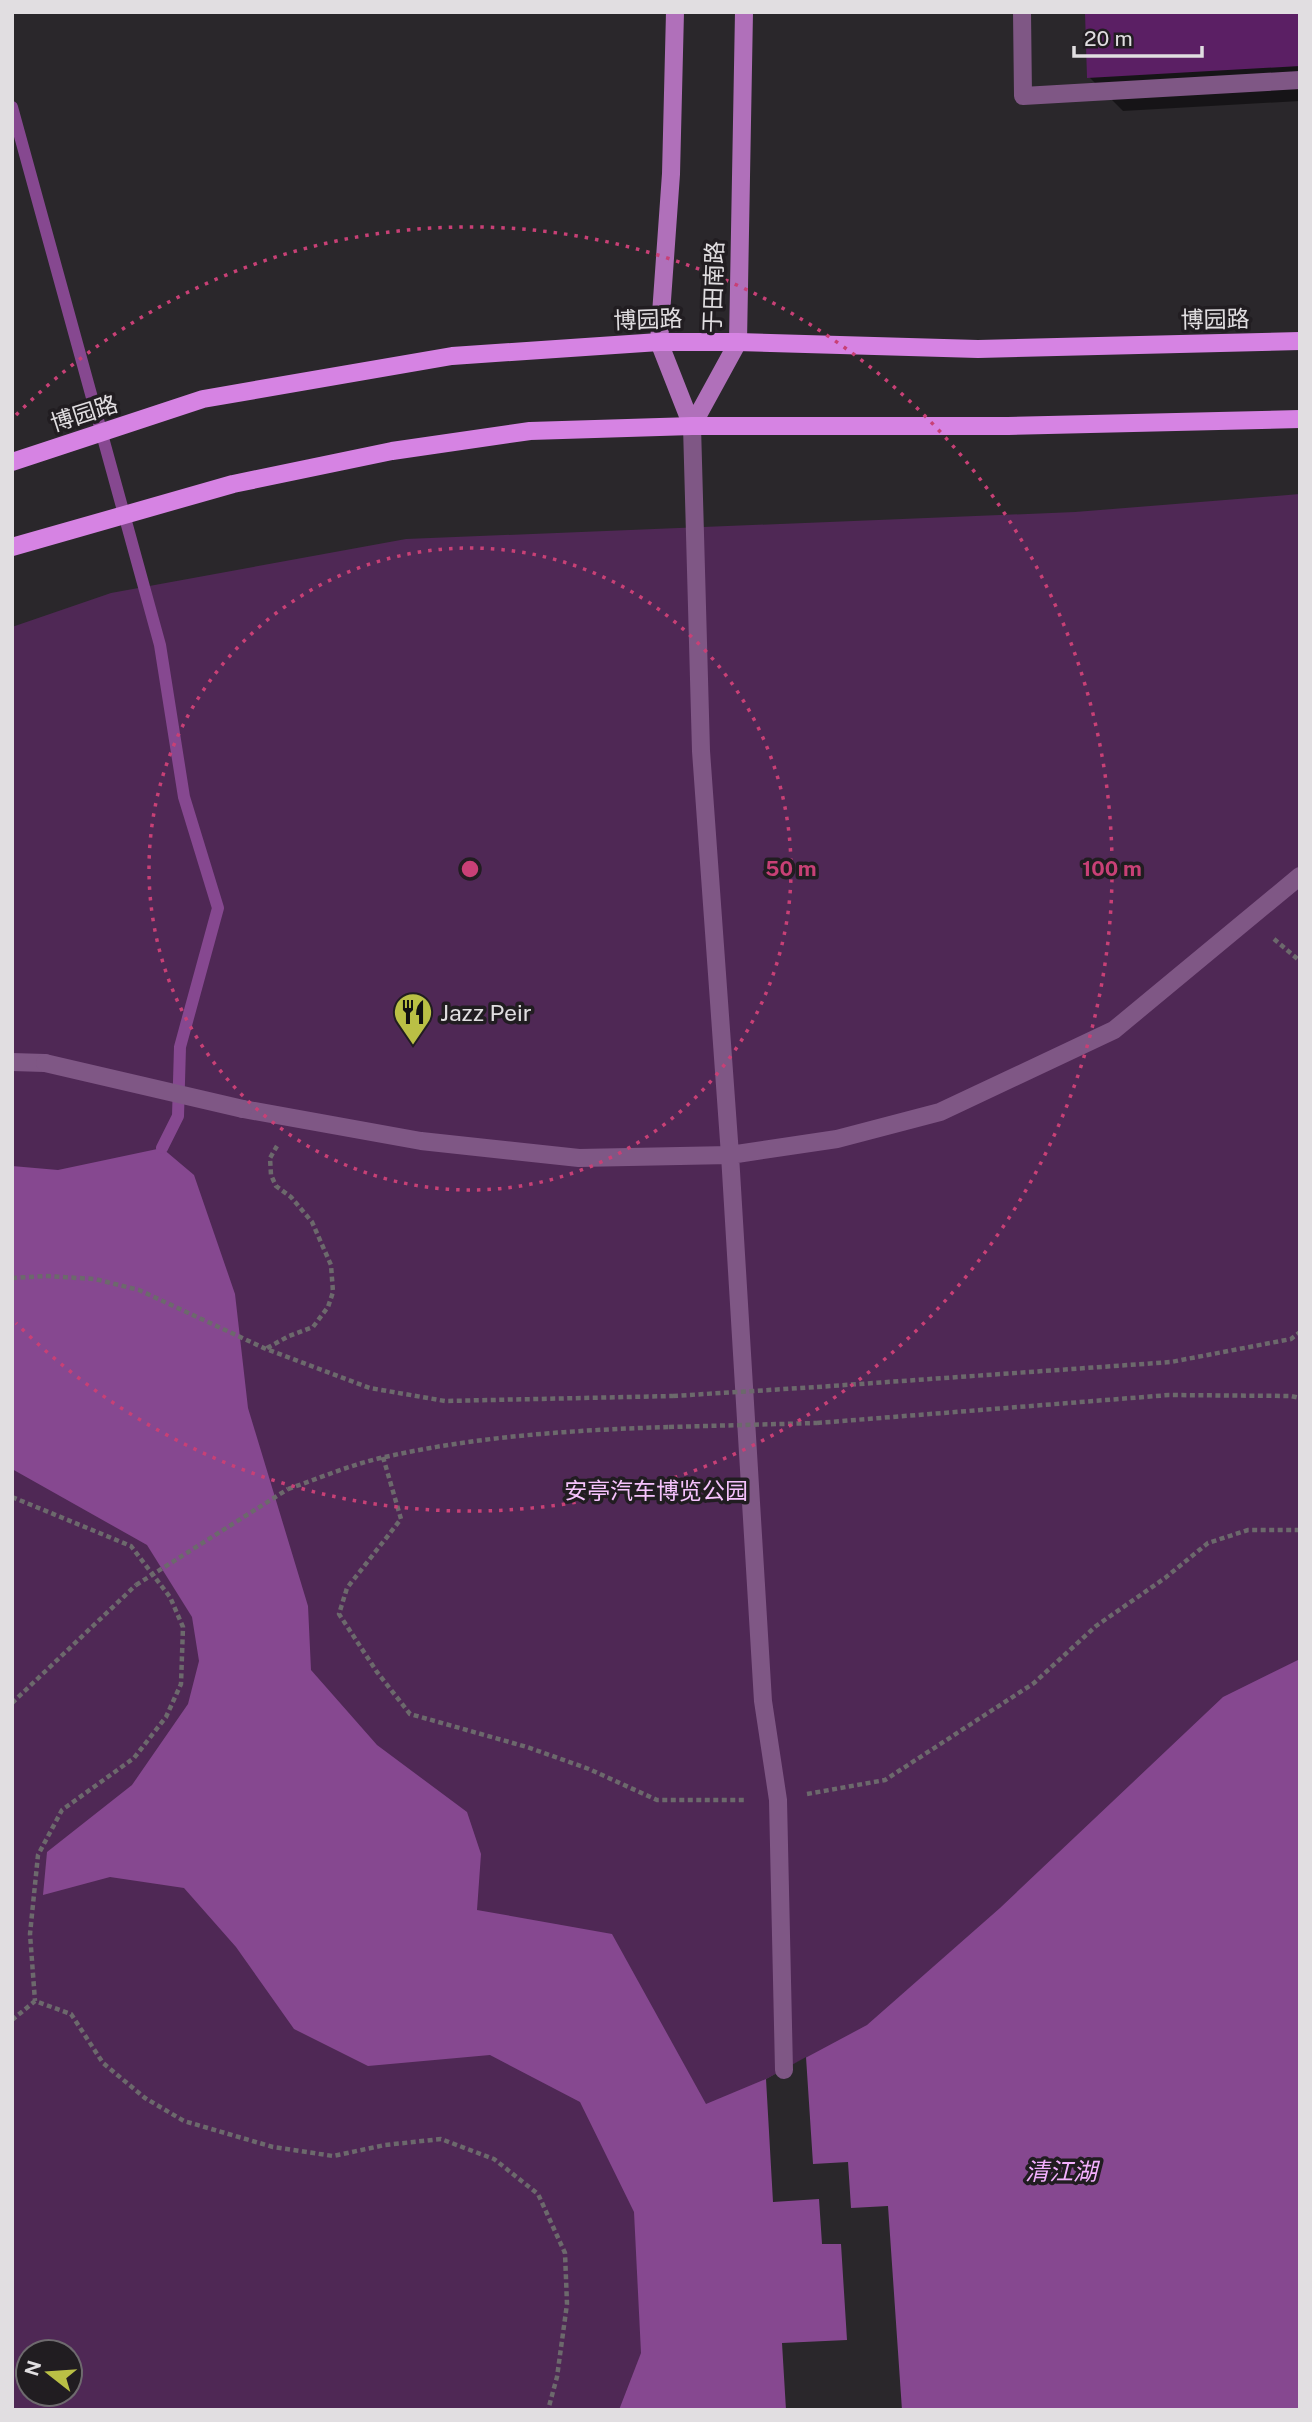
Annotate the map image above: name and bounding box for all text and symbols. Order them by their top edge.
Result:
scale bar [1074,14,1202,58]
text: 20 m [1084,26,1133,51]
street label: 于田南路 [698,241,728,333]
street label: 博园路 [613,304,683,334]
street label: 博园路 [1180,305,1250,333]
street label: 博园路 [47,389,121,437]
text: 50 m [765,856,817,881]
text: 100 m [1082,856,1142,881]
centre of rings [458,857,482,881]
restaurant icon: Jazz Peir [392,991,434,1046]
place label: Jazz Peir [440,999,532,1026]
park label: 安亭汽车博览公园 [564,1477,748,1504]
water label: 清江湖 [1025,2157,1101,2185]
north arrow [14,2338,84,2408]
text: N [20,2358,45,2378]

